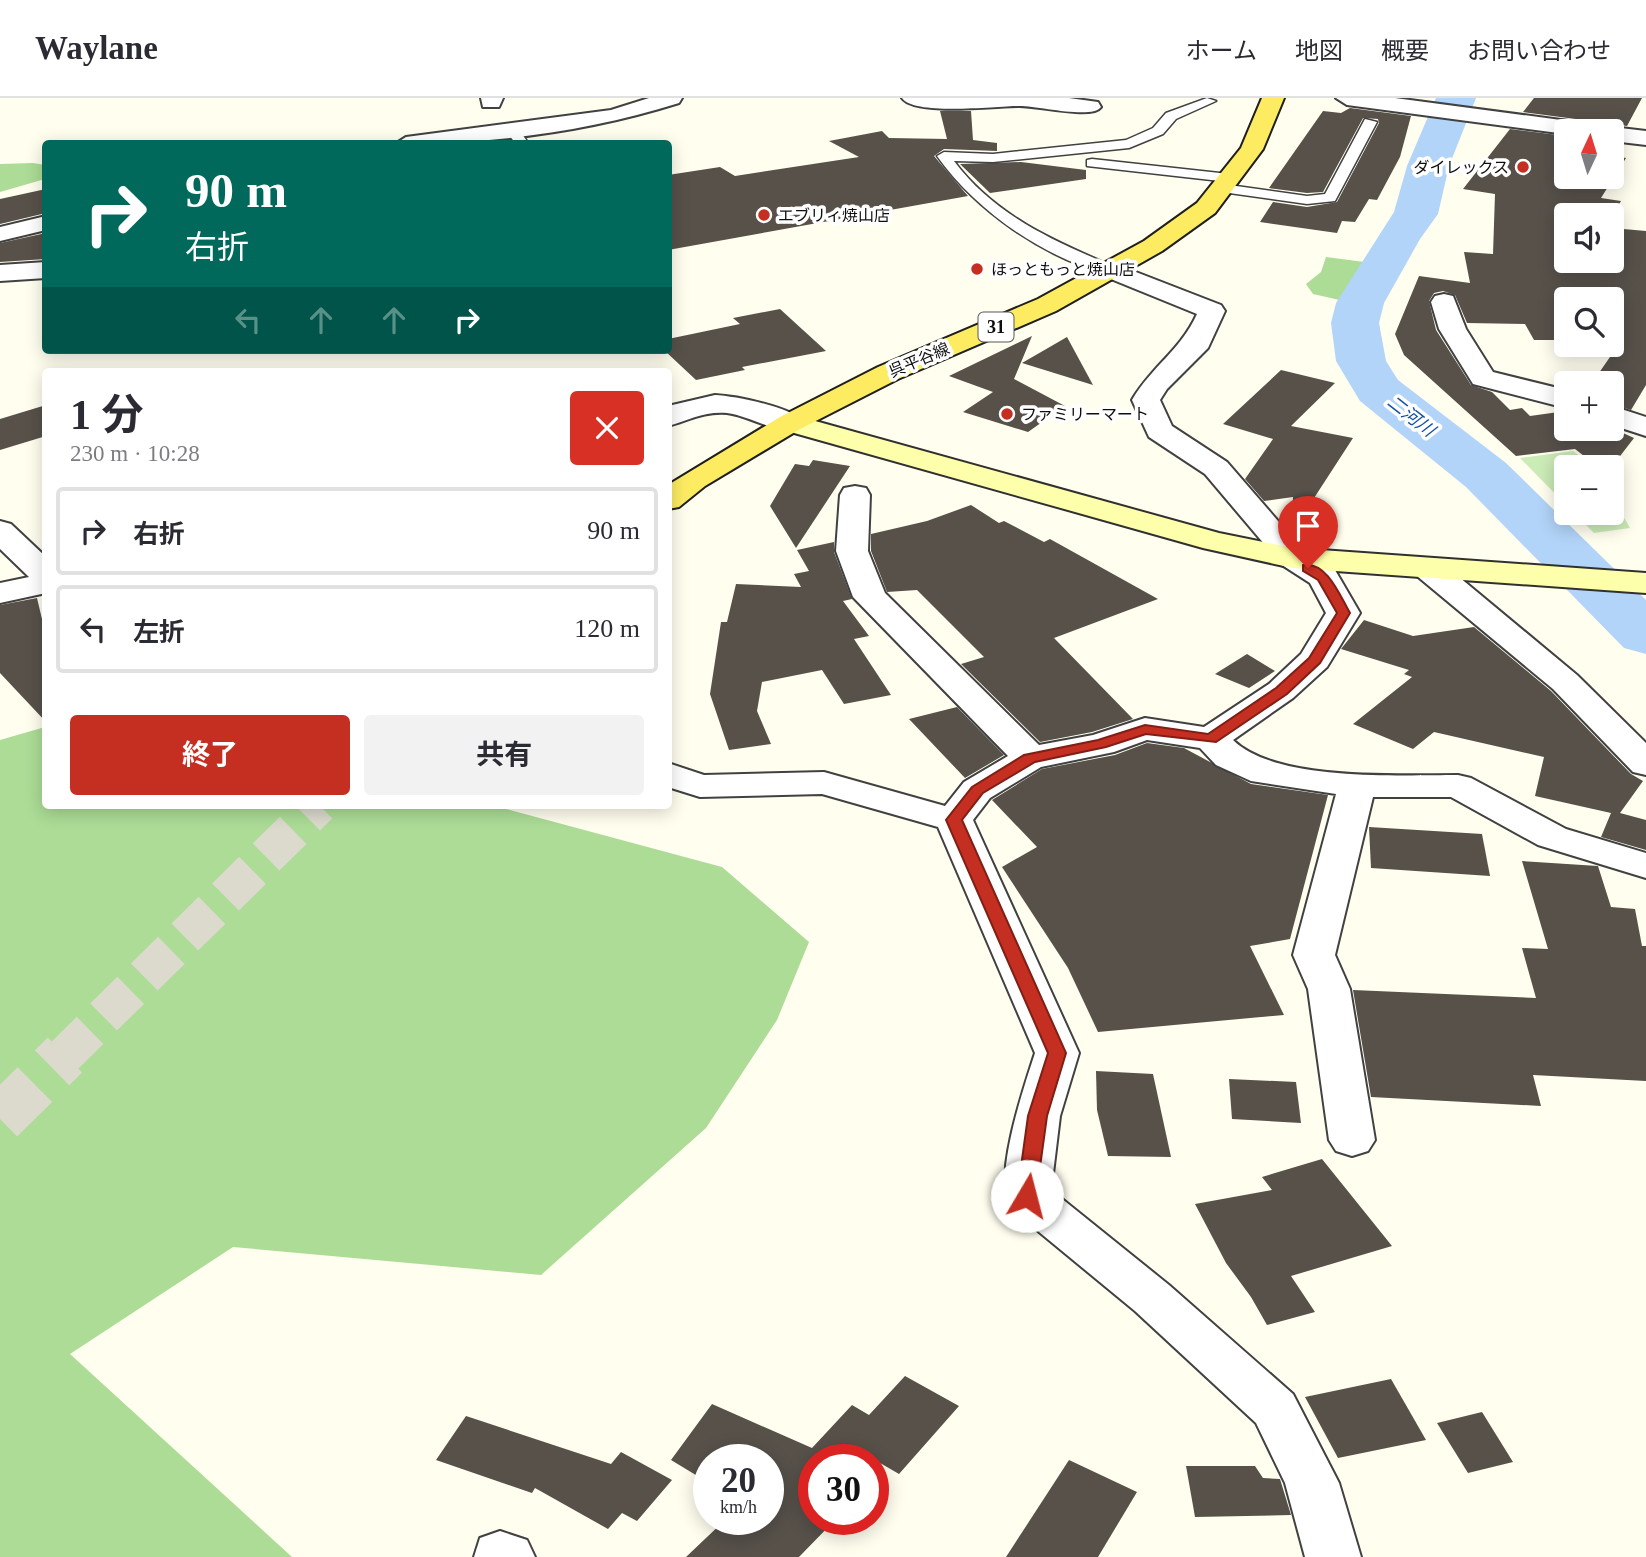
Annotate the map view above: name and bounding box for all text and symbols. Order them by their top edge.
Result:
text: Waylane [35,30,158,66]
text: ホーム [1186,38,1257,64]
text: 地図 [1295,38,1343,64]
text: 概要 [1381,38,1429,64]
text: お問い合わせ [1467,38,1611,64]
north arrow [1554,119,1624,189]
map controls [1554,119,1624,525]
place label: ダイレックス [1413,159,1509,176]
marker: ダイレックス [1515,159,1531,175]
text: 90 m [185,163,287,218]
icon: right [70,168,161,259]
button: sound [1554,203,1624,273]
marker: エブリィ焼山店 [756,207,772,223]
place label: エブリィ焼山店 [778,207,890,224]
text: 右折 [185,229,249,265]
marker: ほっともっと焼山店 [969,261,985,277]
place label: ほっともっと焼山店 [991,261,1135,278]
button: search [1554,287,1624,357]
icon: left [229,301,267,339]
icon: ahead [302,301,340,339]
icon: ahead [375,301,413,339]
icon: right [448,301,486,339]
road number: 31 [978,312,1014,342]
street label: 呉平谷線 [886,340,952,380]
button: + [1554,371,1624,441]
button: close [570,391,644,465]
water label: 二河川 [1384,391,1440,442]
text: 1 分 [70,392,144,438]
marker: ファミリーマート [999,406,1015,422]
place label: ファミリーマート [1021,406,1149,423]
text: 230 m · 10:28 [70,441,200,466]
button: − [1554,455,1624,525]
pin [1278,496,1338,568]
icon: arrive [1289,507,1327,545]
icon: right [74,512,112,550]
text: 90 m [587,516,640,545]
text: 右折 [133,520,185,549]
icon: left [74,610,112,648]
text: 120 m [574,614,640,643]
text: 左折 [133,618,185,647]
button: 終了 [70,715,350,795]
button: 共有 [364,715,644,795]
position arrow [990,1159,1064,1233]
speed limit sign: 30 [798,1444,889,1535]
text: 20 [721,1461,756,1500]
text: km/h [720,1497,757,1517]

